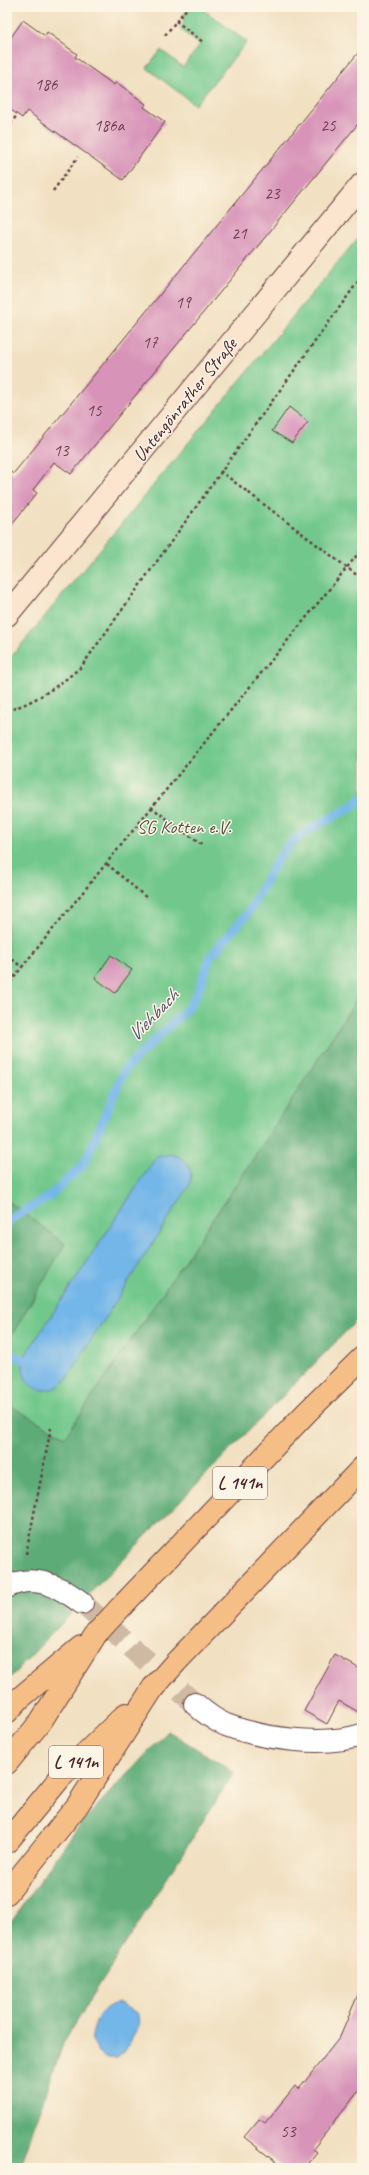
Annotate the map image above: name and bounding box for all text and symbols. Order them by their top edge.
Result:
house number: 186 [35,74,59,95]
house number: 186a [94,115,126,136]
house number: 25 [320,115,337,136]
house number: 23 [264,183,281,204]
house number: 21 [231,223,248,244]
house number: 19 [175,292,192,313]
street label: Untengönrather Straße [128,332,243,467]
house number: 17 [142,332,159,353]
house number: 15 [86,400,103,421]
house number: 13 [53,440,70,461]
park label: SG Kotten e.V. [137,815,231,839]
water label: Viehbach [122,982,185,1046]
road number: L 141n [213,1467,267,1499]
road number: L 141n [49,1746,103,1778]
house number: 53 [280,2121,297,2142]

